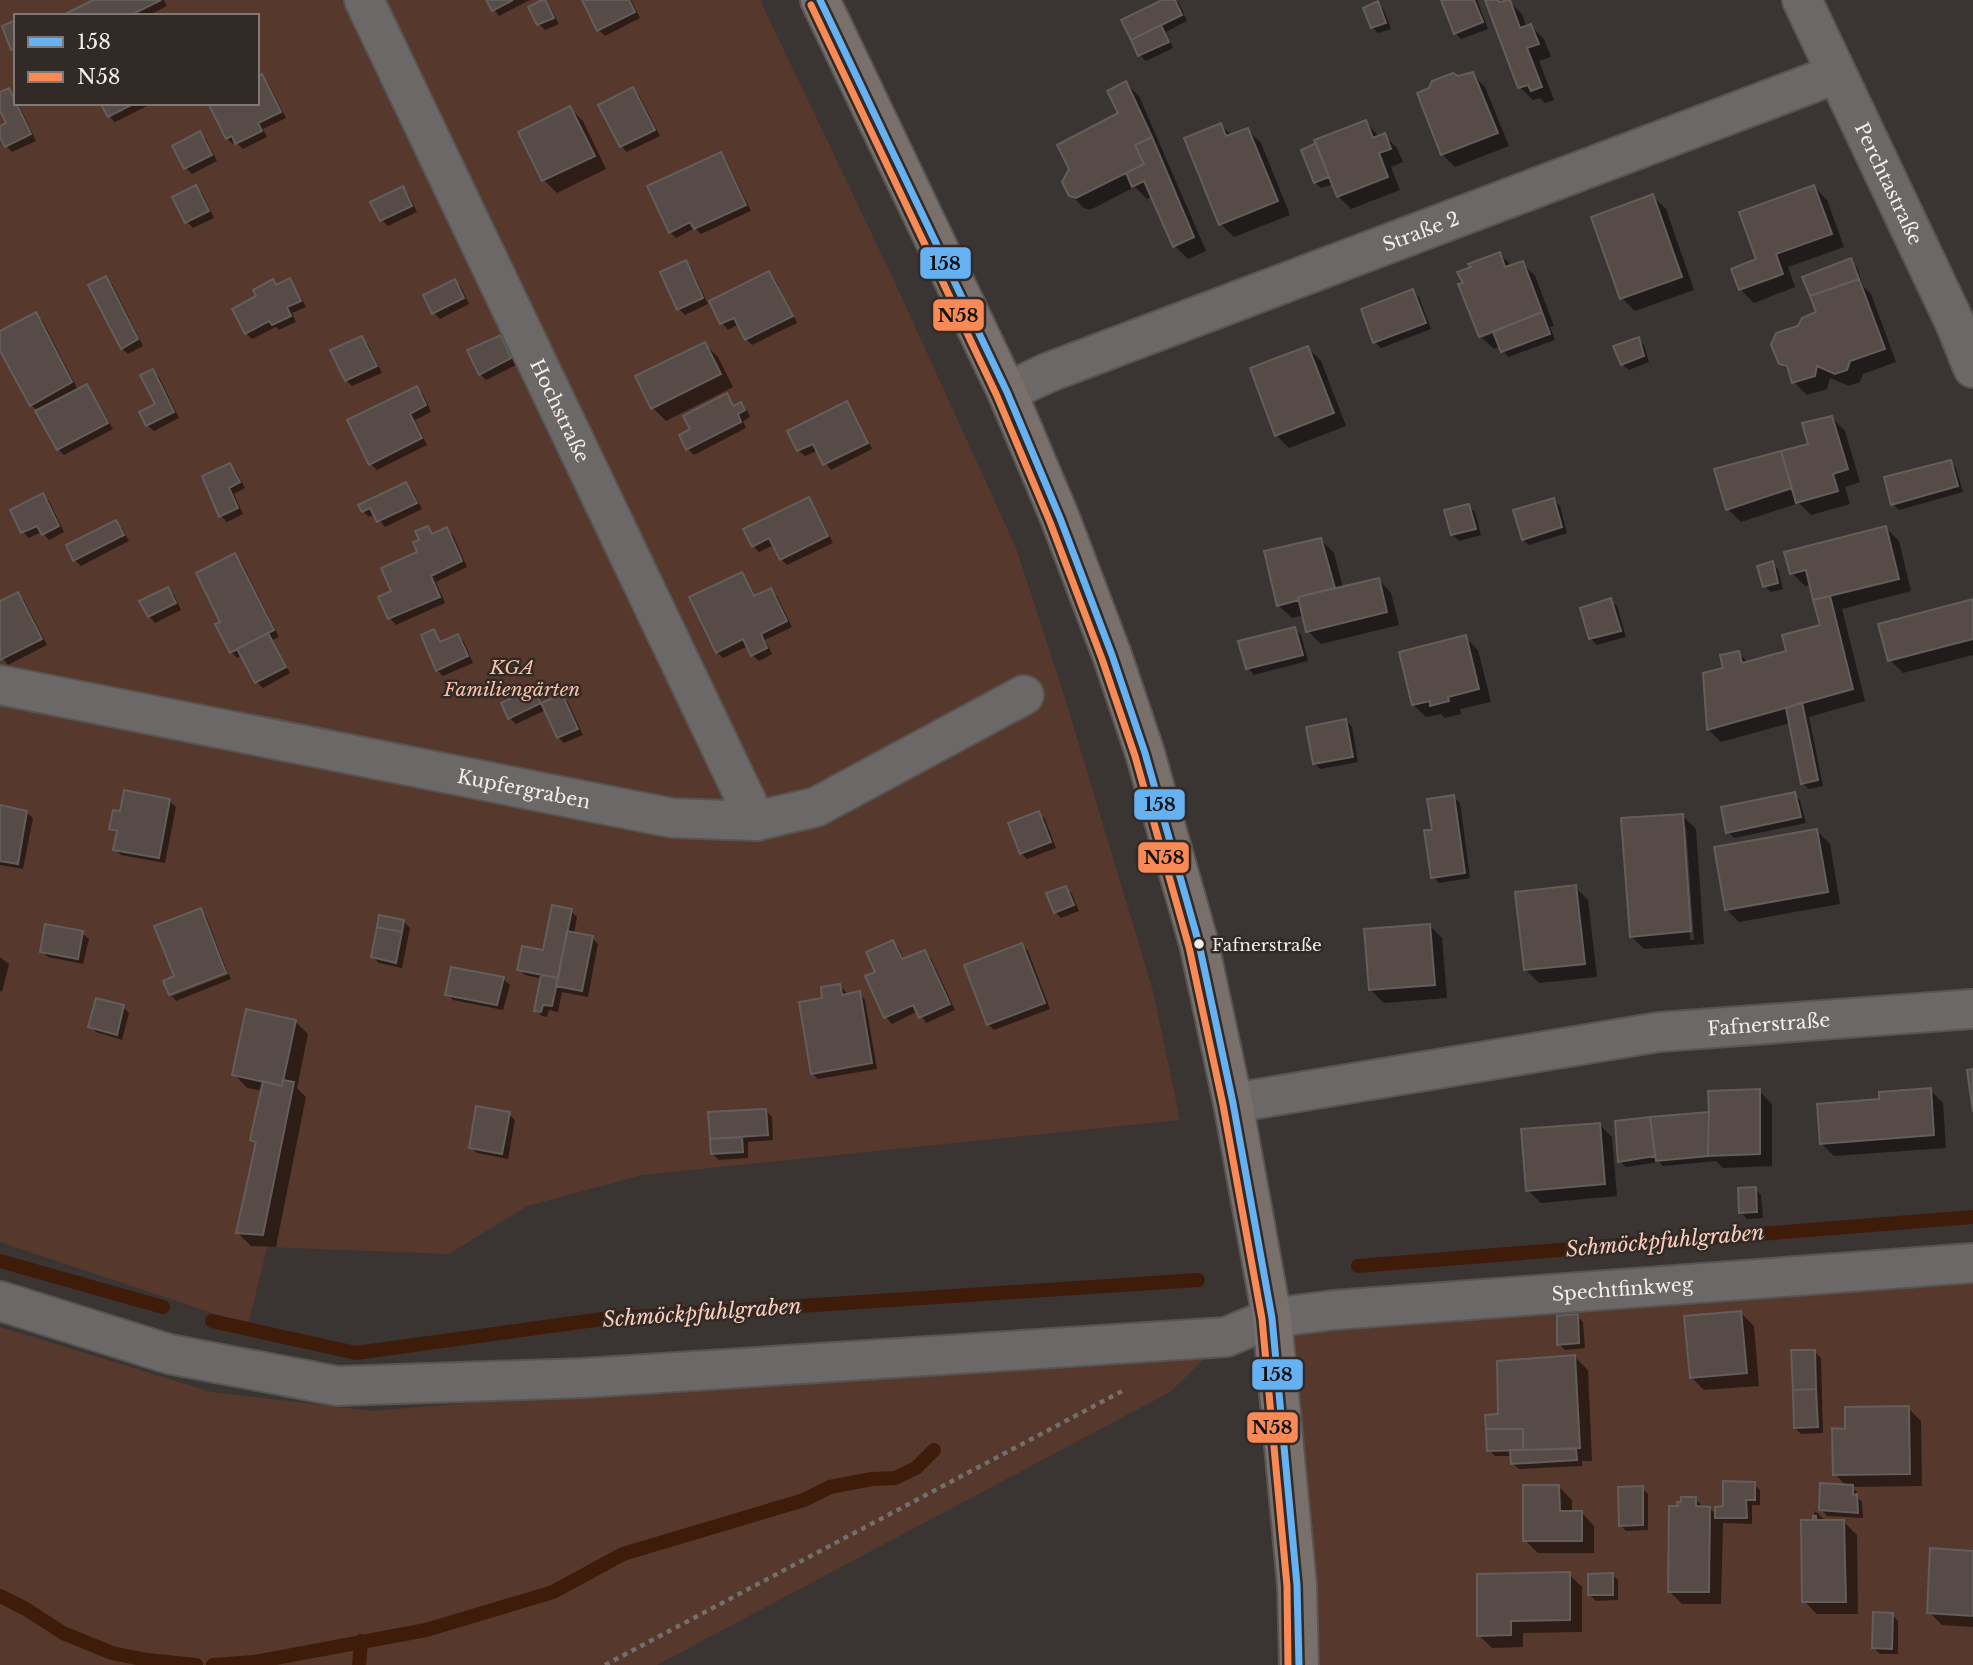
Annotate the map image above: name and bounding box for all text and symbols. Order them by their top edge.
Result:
legend [14,14,259,105]
text: 158 [77,29,111,55]
text: N58 [77,64,121,90]
street label: Perchtastraße [1850,119,1927,248]
street label: Straße 2 [1379,207,1462,257]
line badge: 158 [919,246,972,280]
text: 158 [929,252,961,275]
line badge: N58 [932,298,985,332]
text: N58 [937,304,979,327]
street label: Hochstraße [525,355,594,466]
park label: KGA Familiengärten [443,656,580,701]
street label: Kupfergraben [455,765,592,814]
line badge: 158 [1133,788,1186,821]
text: 158 [1144,793,1176,816]
line badge: N58 [1137,841,1190,874]
text: N58 [1143,846,1185,869]
place label: Fafnerstraße [1212,935,1322,956]
marker: Fafnerstraße [1192,937,1206,951]
street label: Fafnerstraße [1707,1008,1831,1040]
water label: Schmöckpfuhlgraben [1565,1219,1765,1263]
street label: Spechtfinkweg [1551,1273,1695,1306]
water label: Schmöckpfuhlgraben [602,1293,802,1333]
line badge: 158 [1251,1358,1304,1391]
text: 158 [1261,1363,1293,1386]
line badge: N58 [1246,1411,1299,1444]
text: N58 [1251,1416,1293,1439]

